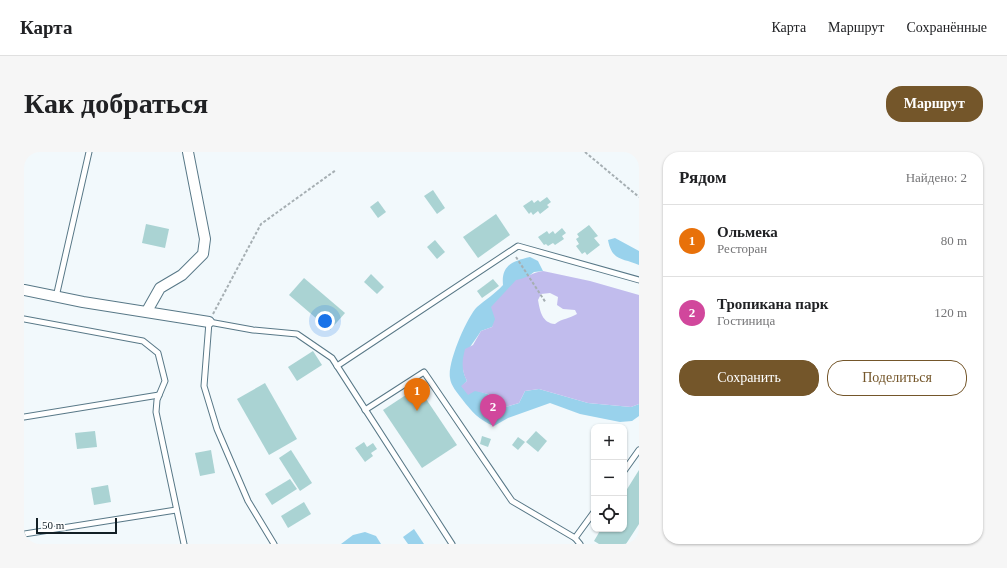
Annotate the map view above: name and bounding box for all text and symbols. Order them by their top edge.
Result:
text: Карта [20,17,72,38]
text: Карта [771,20,806,35]
text: Маршрут [828,20,884,35]
text: Сохранённые [906,20,987,35]
button: Маршрут [886,86,983,122]
text: Как добраться [24,88,208,119]
text: Рядом [679,168,727,187]
text: Найдено: 2 [906,170,967,185]
text: Ольмека [717,224,778,240]
text: 1 [689,233,695,248]
text: 80 m [941,233,967,248]
text: Ресторан [717,241,767,256]
text: Тропикана парк [717,296,829,312]
text: 2 [689,305,695,320]
text: 120 m [934,305,967,320]
your location [315,311,335,331]
text: Гостиница [717,313,775,328]
button: Сохранить [679,360,819,396]
button: Поделиться [827,360,967,396]
pin: 1 [404,378,430,411]
pin: 2 [480,394,506,427]
map controls [591,424,627,532]
button: + [591,424,627,460]
button: − [591,460,627,496]
button: locate [591,496,627,532]
scale bar [36,516,117,535]
text: 50 m [42,519,64,531]

